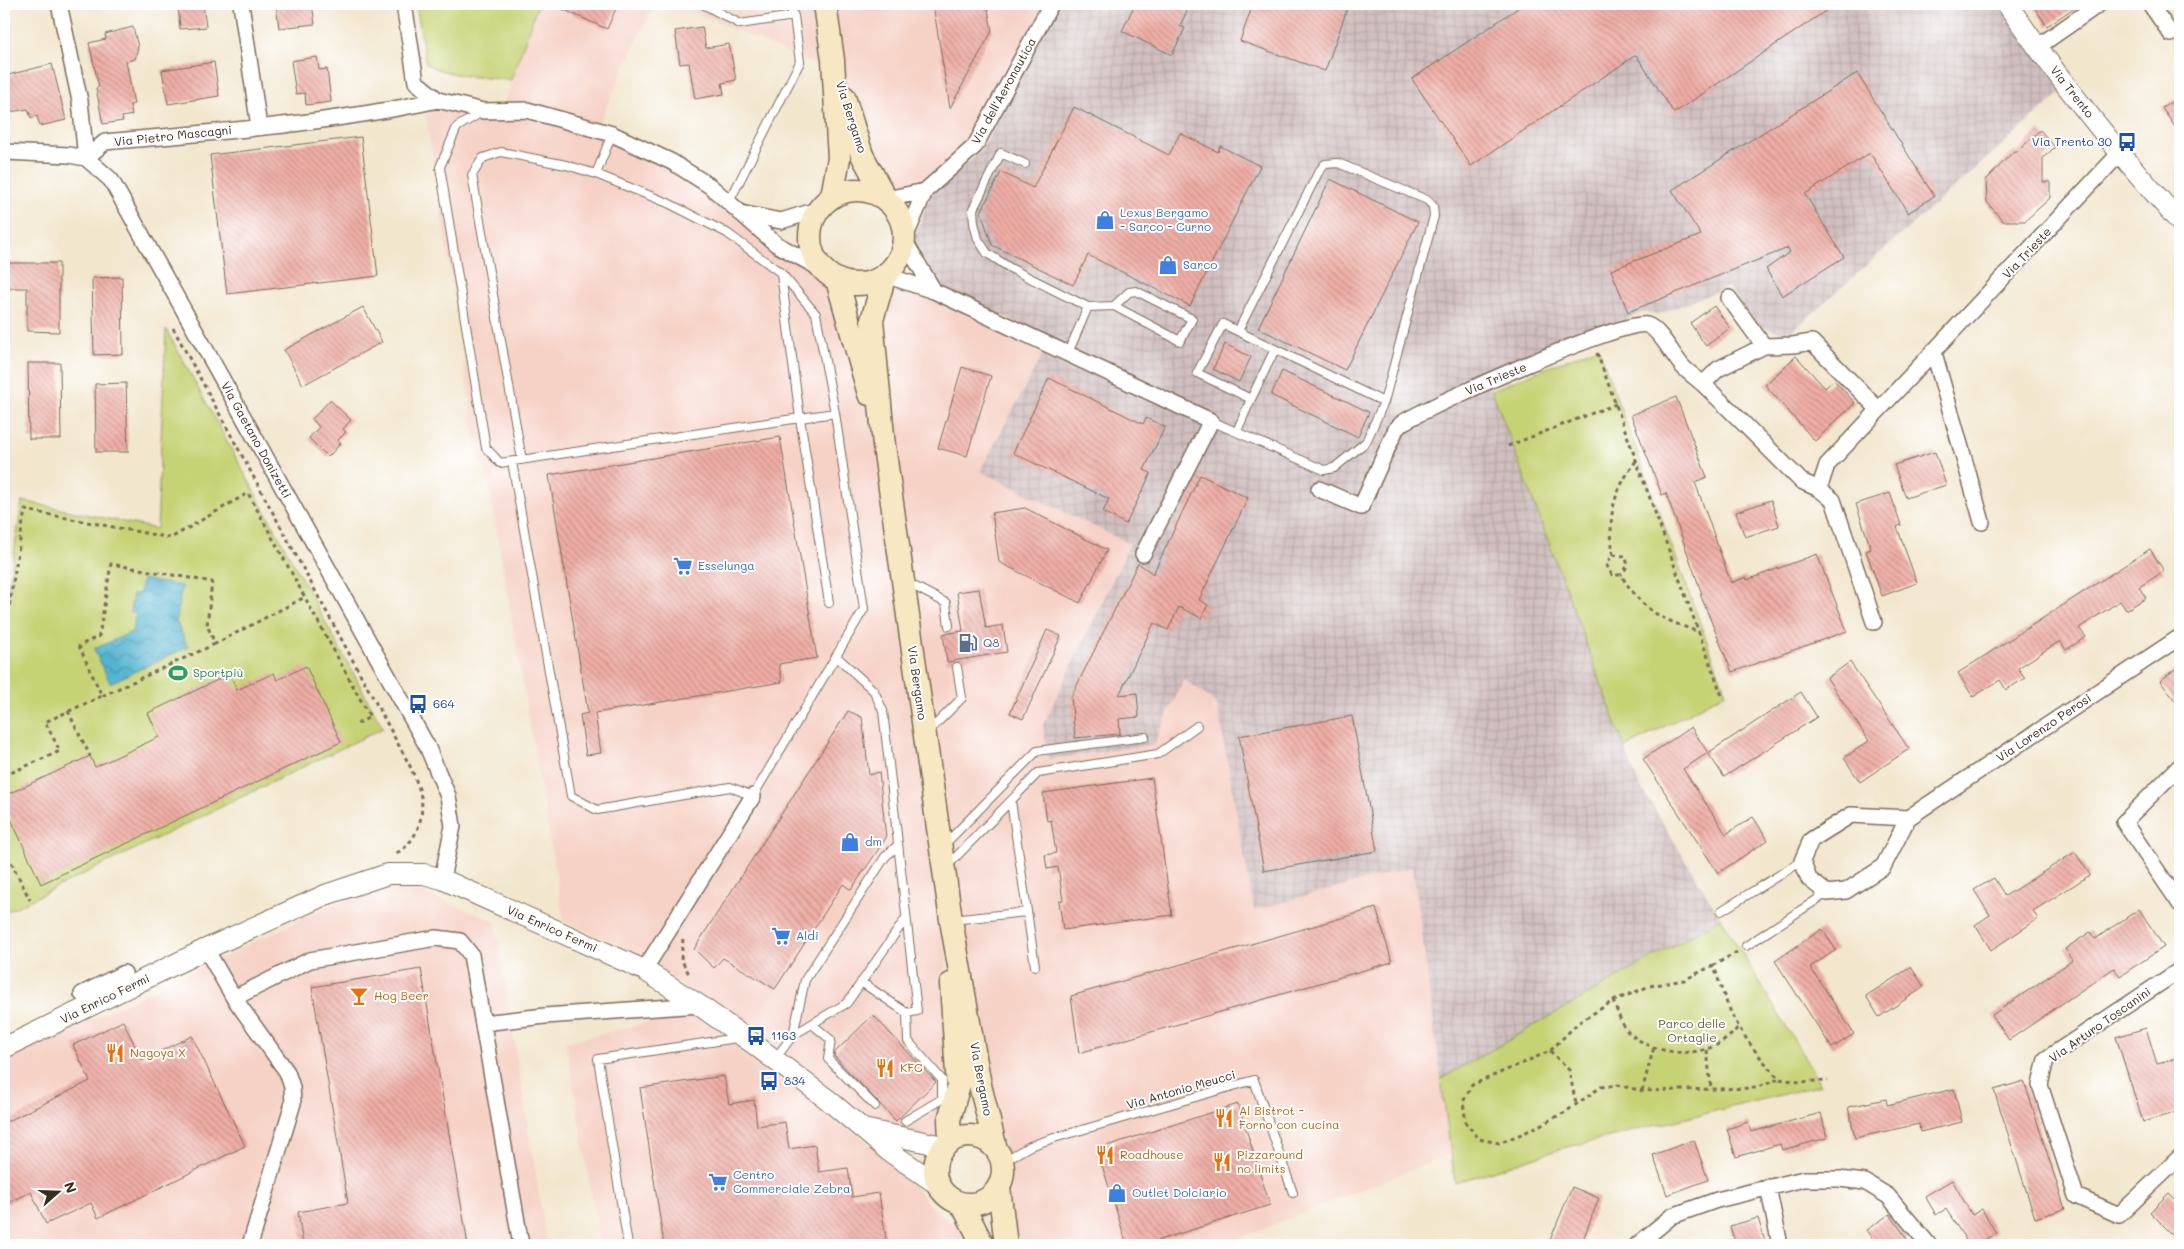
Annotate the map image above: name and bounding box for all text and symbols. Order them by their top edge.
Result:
street label: Via dell'Aeronautica [967,34,1039,147]
street label: Via Trento [2047,62,2098,121]
street label: Via Bergamo [833,79,871,155]
street label: Via Pietro Mascagni [113,121,232,149]
bus stop icon: Via Trento 30 [2116,131,2138,153]
place label: Via Trento 30 [2032,133,2113,149]
place label: Lexus Bergamo - Sarco - Curno [1120,204,1211,234]
shop icon: Lexus Bergamo - Sarco - Curno [1094,209,1116,231]
street label: Via Trieste [1998,223,2054,282]
shop icon: Sarco [1157,254,1179,276]
place label: Sarco [1183,256,1217,272]
street label: Via Trieste [1463,358,1529,398]
street label: Via Gaetano Donizetti [218,378,296,501]
supermarket icon: Esselunga [672,555,694,577]
place label: Esselunga [698,557,755,573]
fuel station icon: Q8 [957,632,979,654]
place label: Q8 [983,634,1000,650]
street label: Via Bergamo [905,645,931,721]
sports icon: Sportpiù [167,662,189,684]
place label: Sportpiù [193,664,243,680]
street label: Via Lorenzo Perosi [1993,689,2094,765]
bus stop icon: 664 [407,693,429,715]
place label: 664 [433,695,455,711]
shop icon: dm [839,831,861,853]
place label: dm [865,833,882,849]
street label: Via Enrico Fermi [505,901,600,955]
supermarket icon: Aldi [770,925,792,947]
place label: Aldi [796,927,819,943]
street label: Via Enrico Fermi [57,970,152,1027]
street label: Via Arturo Toscanini [2045,983,2153,1065]
bar icon: Hog Beer [348,985,370,1007]
place label: Hog Beer [374,987,429,1003]
park label: Parco delle Ortaglie [1658,1015,1726,1045]
bus stop icon: 1163 [745,1025,767,1047]
place label: 1163 [771,1027,796,1043]
street label: Via Bergamo [967,1041,997,1117]
restaurant icon: Nagoya X [104,1042,126,1064]
place label: Nagoya X [130,1044,186,1060]
restaurant icon: KFC [874,1057,896,1079]
place label: KFC [900,1059,923,1075]
street label: Via Antonio Meucci [1124,1066,1237,1112]
bus stop icon: 834 [758,1070,780,1092]
place label: 834 [784,1072,805,1088]
place label: Al Bistrot - Forno con cucina [1239,1102,1340,1132]
restaurant icon: Al Bistrot - Forno con cucina [1213,1107,1235,1129]
restaurant icon: Roadhouse [1094,1144,1116,1166]
place label: Roadhouse [1120,1146,1184,1162]
place label: Pizzaround no limits [1237,1146,1303,1176]
restaurant icon: Pizzaround no limits [1211,1151,1233,1173]
north arrow [32,1166,82,1216]
place label: Centro Commerciale Zebra [733,1166,850,1196]
supermarket icon: Centro Commerciale Zebra [707,1171,729,1193]
text: N [60,1179,81,1196]
shop icon: Outlet Dolciario [1106,1182,1128,1204]
place label: Outlet Dolciario [1132,1184,1226,1200]

